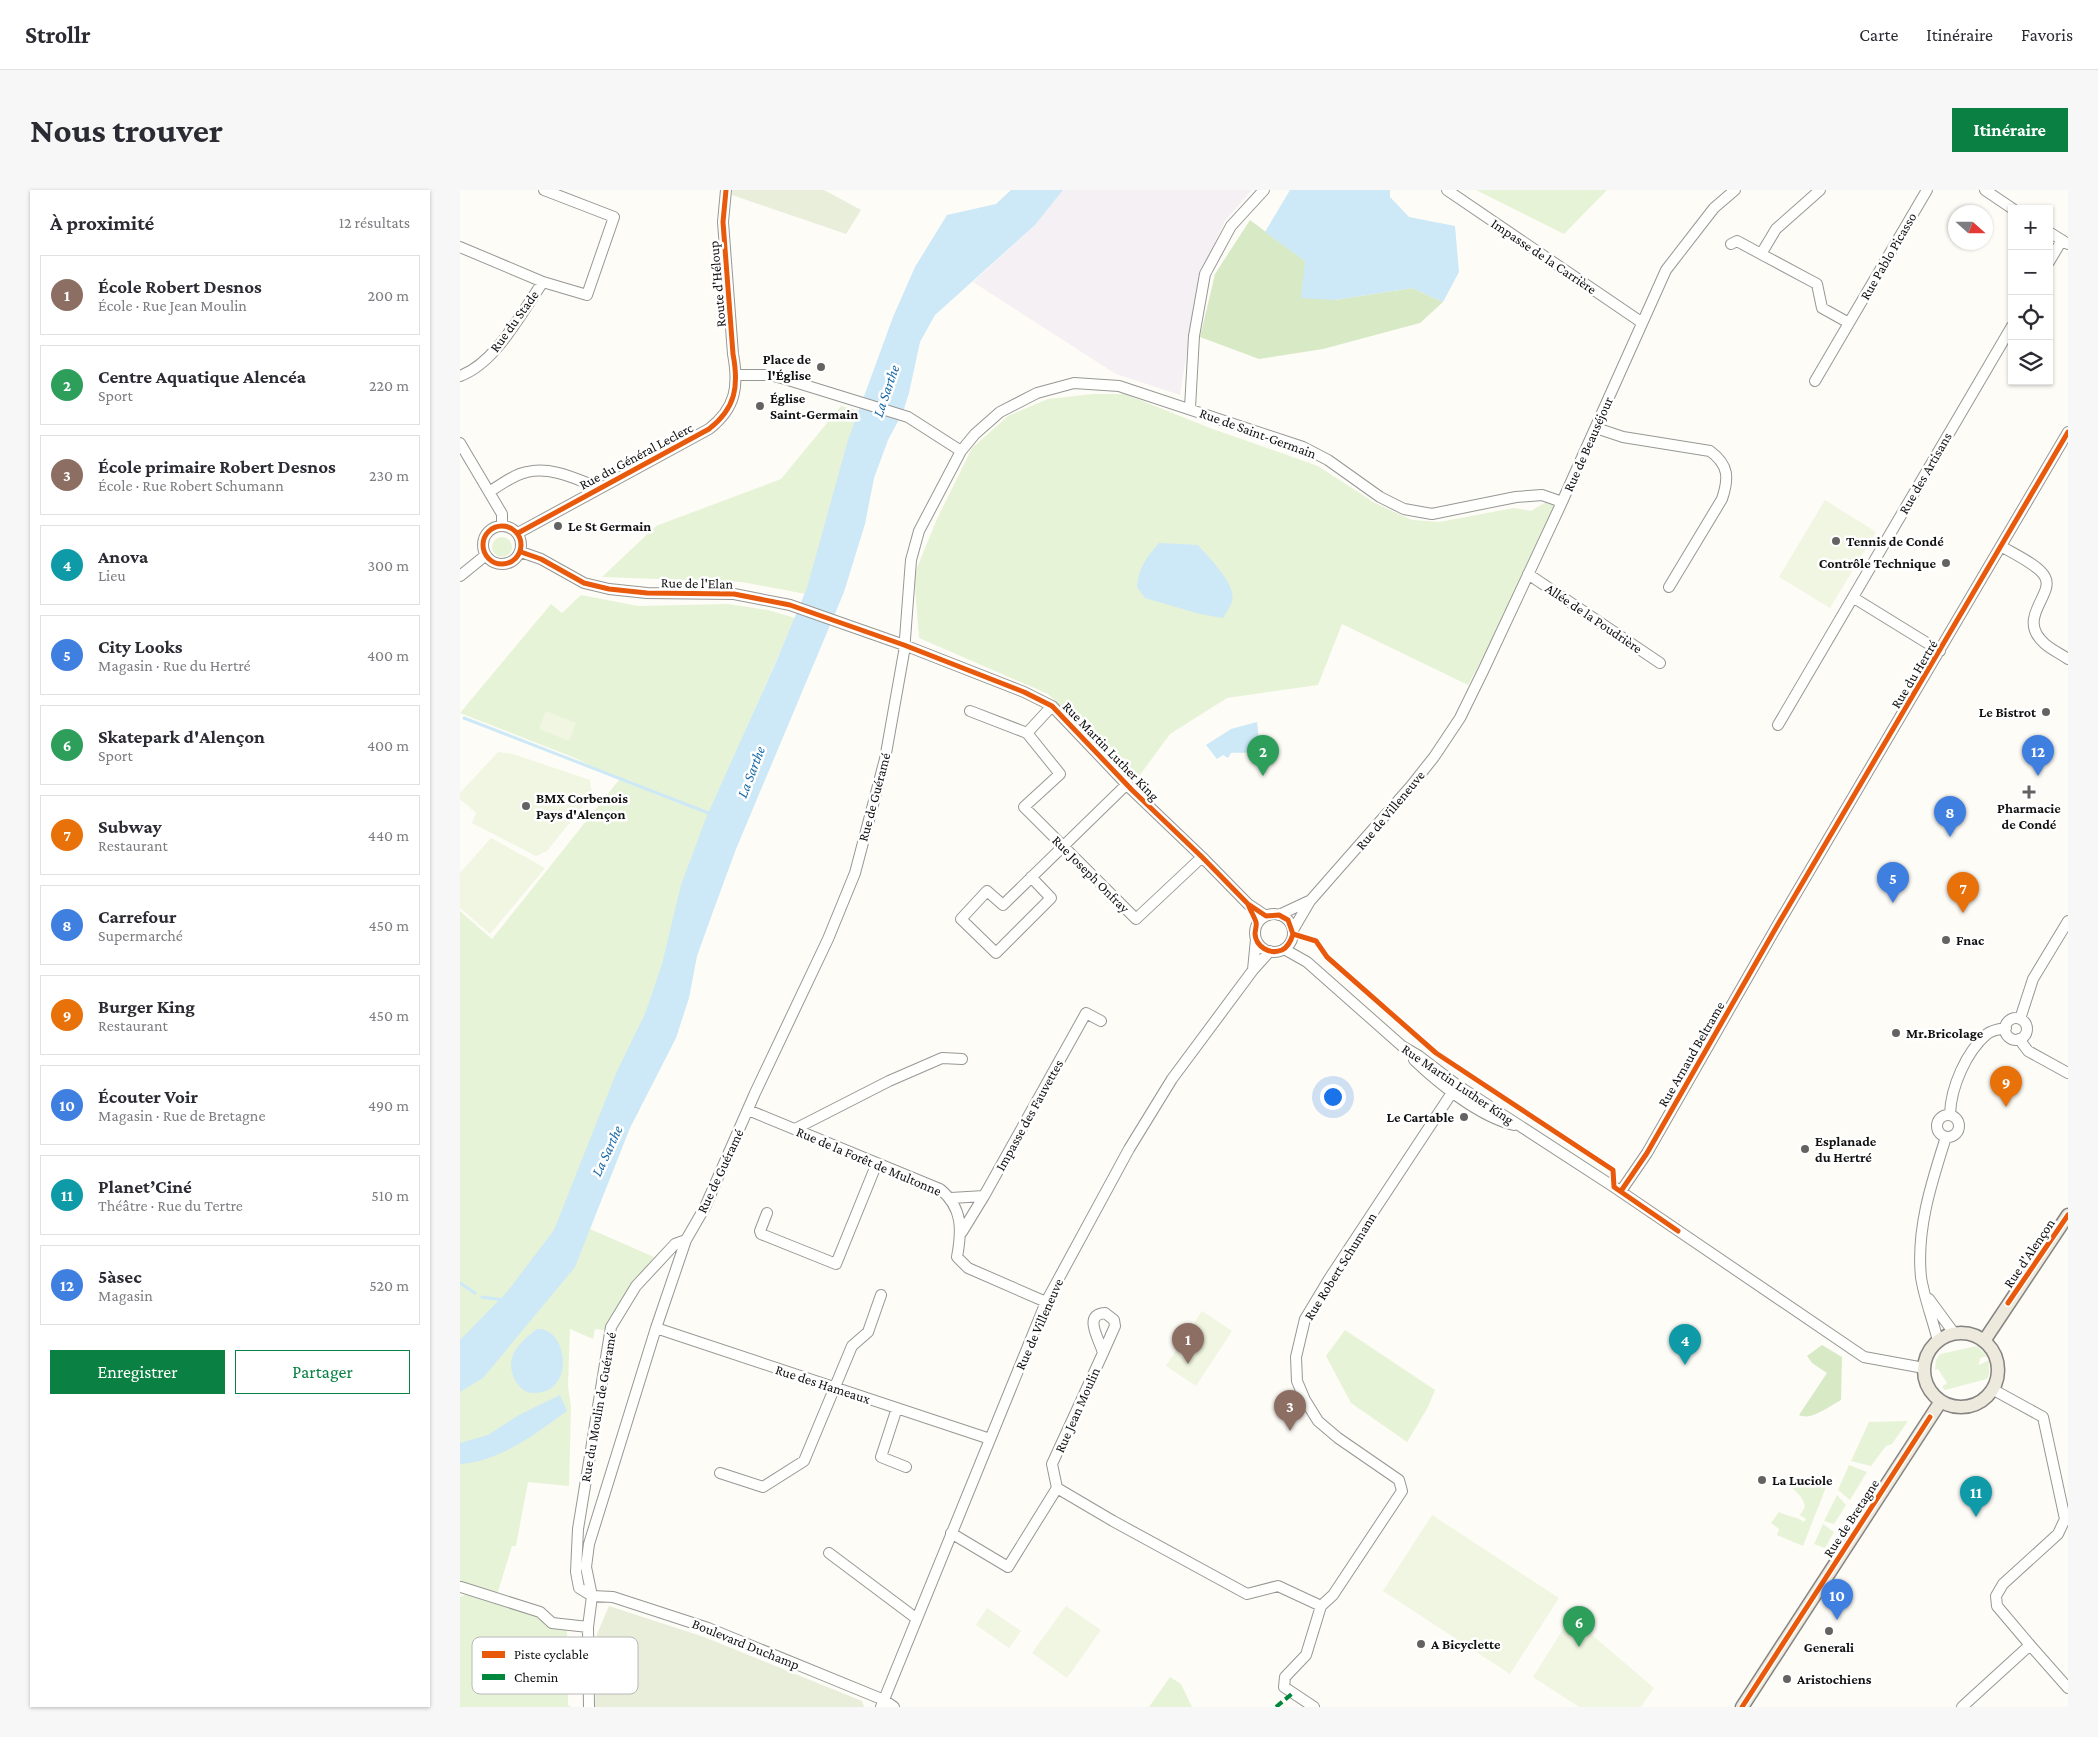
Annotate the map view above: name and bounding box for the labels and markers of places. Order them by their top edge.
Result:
place label: Place de l'Église [763,351,811,383]
marker: Place de l'Église [815,361,827,373]
place label: Église Saint-Germain [770,390,858,422]
marker: Église Saint-Germain [754,400,766,412]
place label: Le St Germain [568,518,651,534]
marker: Le St Germain [552,520,564,532]
place label: Tennis de Condé [1846,533,1944,549]
marker: Tennis de Condé [1830,535,1842,547]
place label: Contrôle Technique [1819,555,1936,571]
marker: Contrôle Technique [1940,557,1952,569]
place label: Le Bistrot [1979,704,2037,720]
marker: Le Bistrot [2040,706,2052,718]
pin: 2 [1247,735,1279,776]
pin: 12 [2022,735,2054,776]
marker: Pharmacie de Condé [2023,786,2035,798]
place label: BMX Corbenois Pays d'Alençon [536,790,628,822]
pin: 8 [1934,796,1966,837]
marker: BMX Corbenois Pays d'Alençon [520,800,532,812]
place label: Pharmacie de Condé [1997,800,2061,832]
pin: 5 [1877,862,1909,903]
pin: 7 [1947,872,1979,913]
place label: Fnac [1956,932,1985,948]
marker: Fnac [1940,934,1952,946]
place label: Mr.Bricolage [1906,1025,1984,1041]
marker: Mr.Bricolage [1890,1027,1902,1039]
pin: 9 [1990,1066,2022,1107]
place label: Le Cartable [1386,1109,1454,1125]
marker: Le Cartable [1458,1111,1470,1123]
place label: Esplanade du Hertré [1815,1133,1877,1165]
marker: Esplanade du Hertré [1799,1143,1811,1155]
pin: 1 [1172,1323,1204,1364]
pin: 4 [1669,1324,1701,1365]
pin: 3 [1274,1390,1306,1431]
place label: La Luciole [1772,1472,1833,1488]
marker: La Luciole [1756,1474,1768,1486]
pin: 11 [1960,1476,1992,1517]
pin: 10 [1821,1579,1853,1620]
pin: 6 [1563,1606,1595,1647]
marker: Generali [1823,1625,1835,1637]
place label: A Bicyclette [1430,1636,1501,1652]
marker: A Bicyclette [1415,1638,1427,1650]
place label: Generali [1804,1639,1854,1655]
place label: Aristochiens [1796,1671,1872,1687]
marker: Aristochiens [1781,1673,1793,1685]

